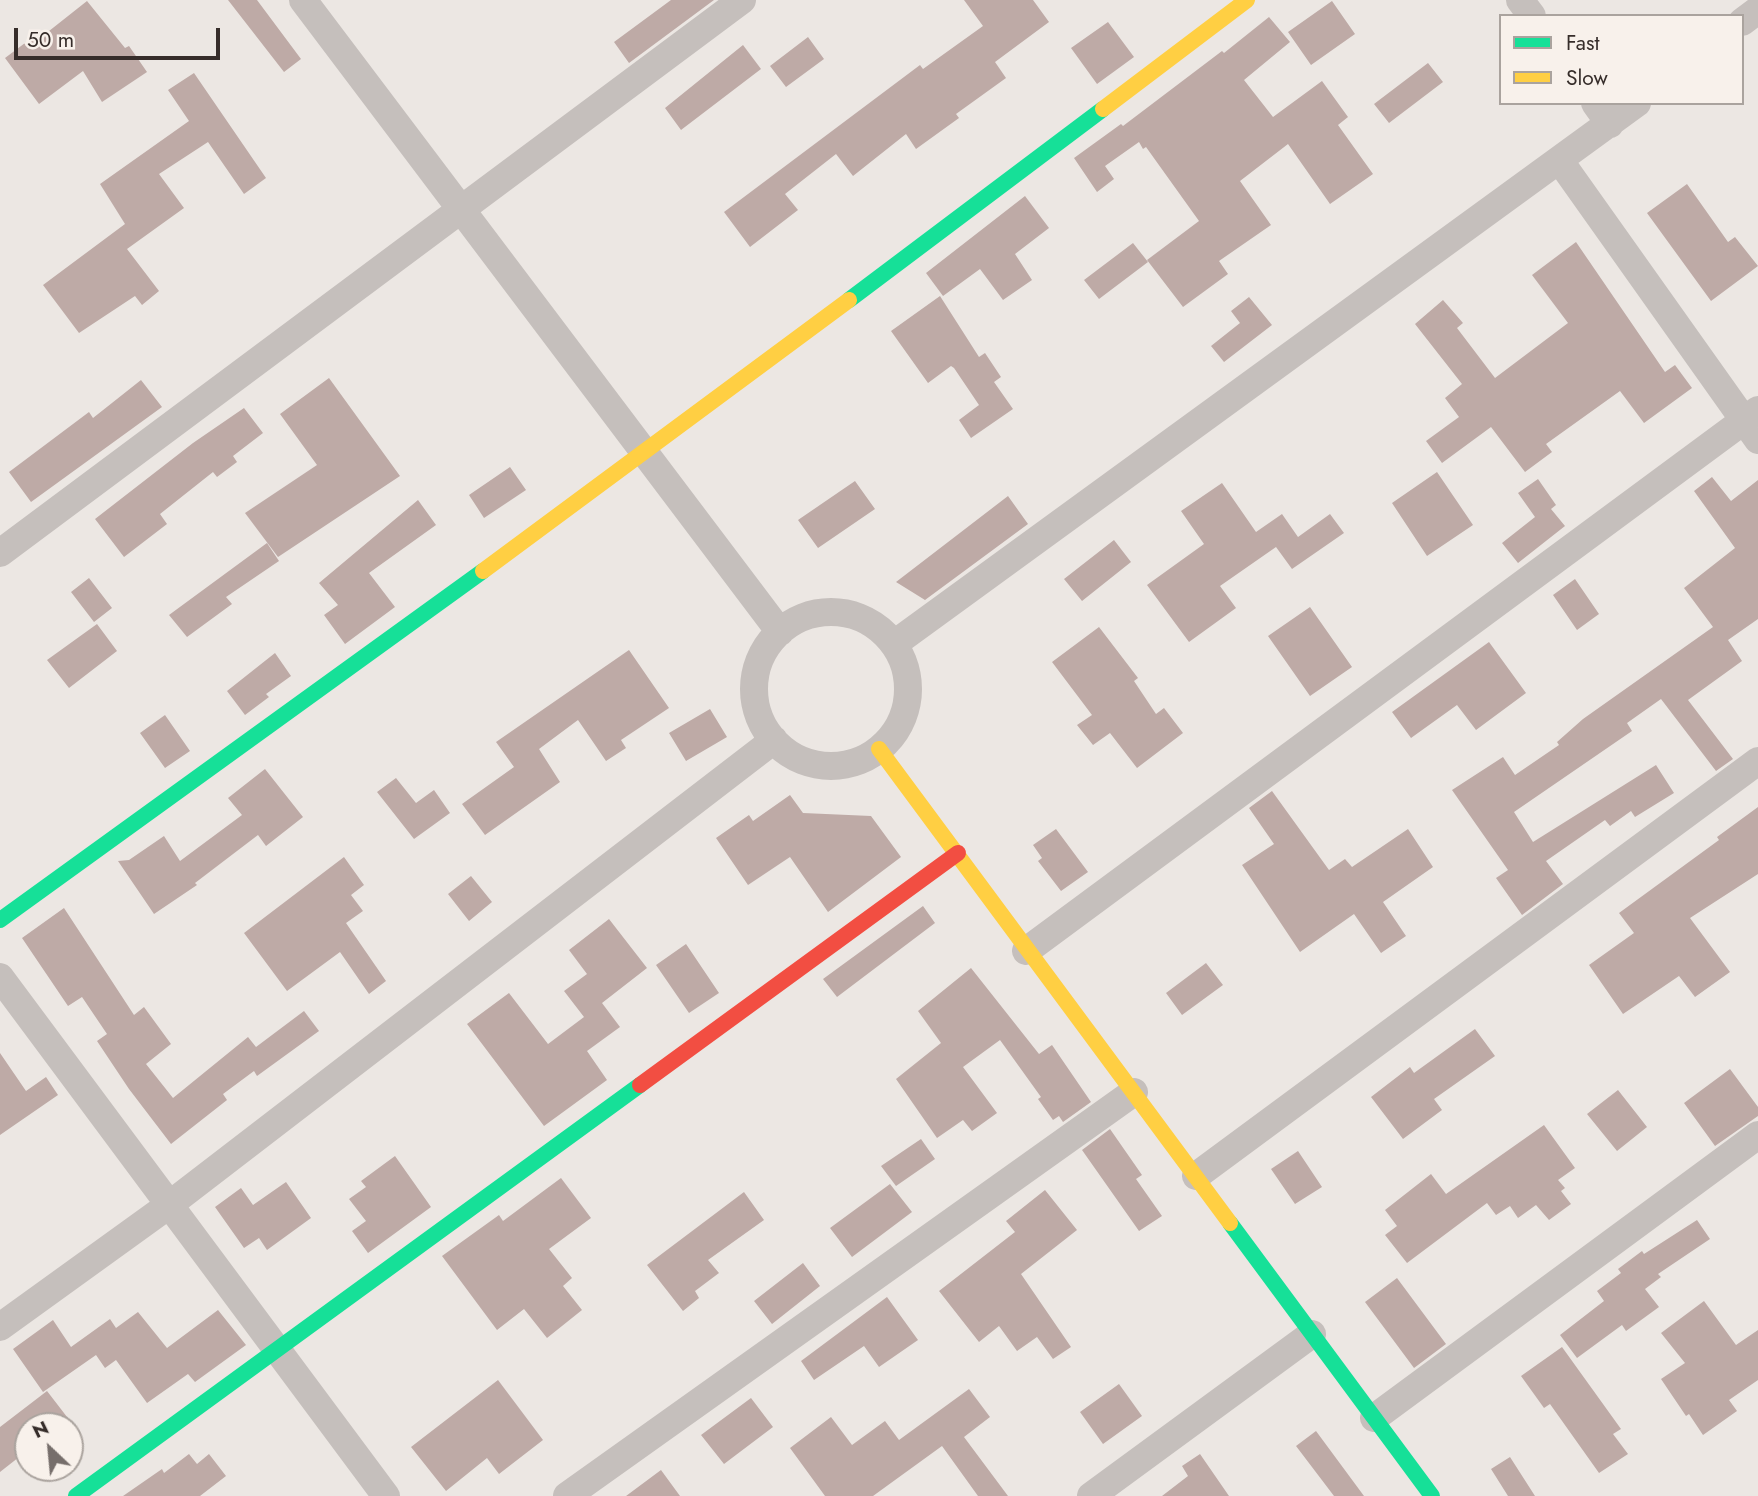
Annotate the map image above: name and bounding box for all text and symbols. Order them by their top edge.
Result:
scale bar [18,14,224,58]
legend [1499,14,1744,105]
text: 50 m [27,25,74,55]
text: Fast [1566,28,1599,58]
text: Slow [1566,63,1608,93]
north arrow [14,1412,84,1482]
text: N [28,1414,53,1445]

